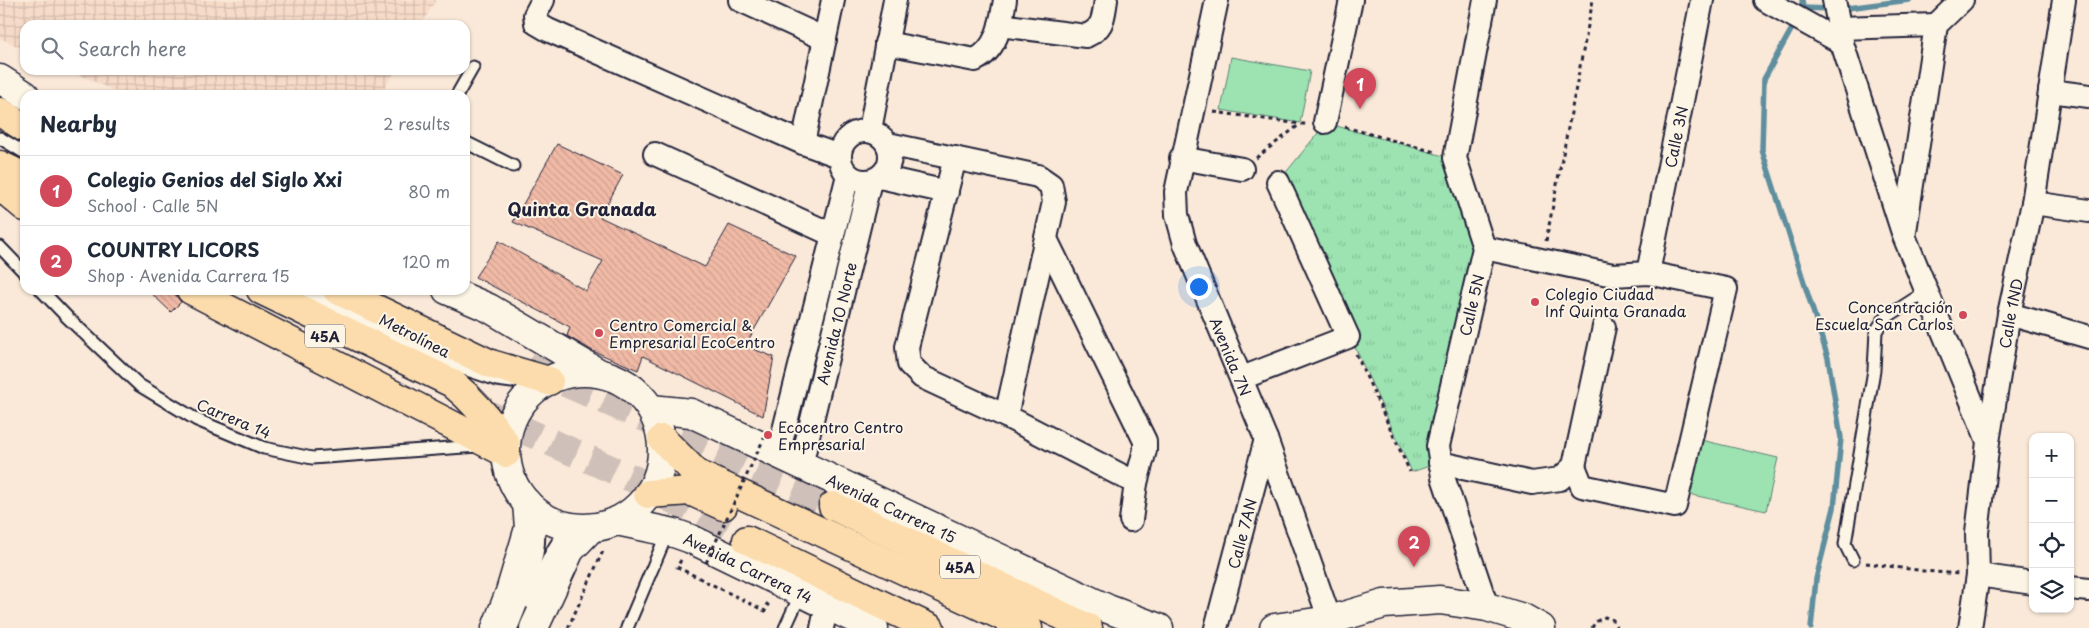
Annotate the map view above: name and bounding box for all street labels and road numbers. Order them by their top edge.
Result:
street label: Calle 3N [1658,104,1692,170]
street label: Avenida 10 Norte [810,260,861,387]
street label: Calle 5N [1453,272,1489,338]
street label: Calle 1ND [1992,276,2028,350]
street label: Metrolínea [375,307,455,363]
street label: Avenida 7N [1205,313,1258,399]
road number: 45A [305,324,345,348]
street label: Carrera 14 [193,392,275,444]
street label: Avenida Carrera 15 [823,467,960,548]
street label: Calle 7AN [1221,495,1261,571]
street label: Avenida Carrera 14 [681,526,817,608]
road number: 45A [940,556,980,578]

